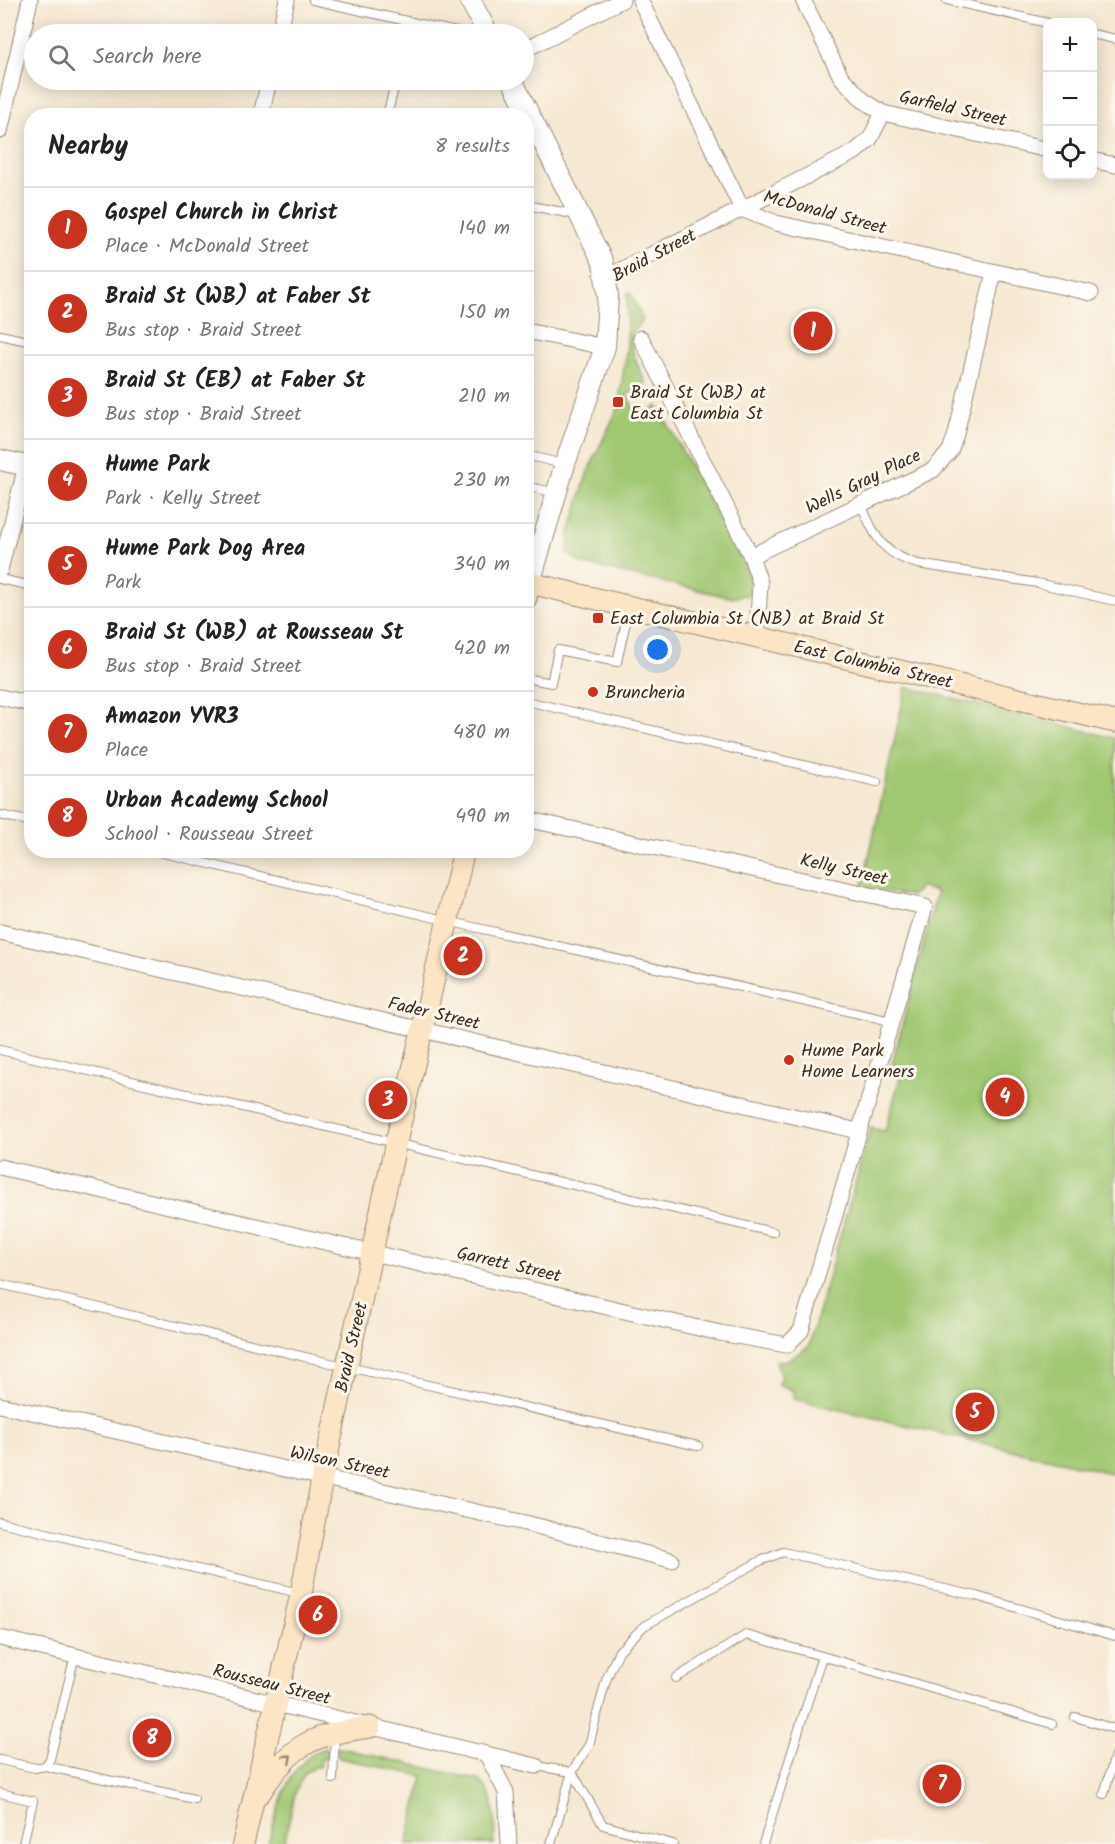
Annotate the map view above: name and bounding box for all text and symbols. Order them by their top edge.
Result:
map controls [1043,18,1097,180]
button: + [1043,18,1097,72]
search box [24,24,534,90]
text: Search here [93,40,201,75]
icon: search [45,41,78,74]
button: − [1043,72,1097,126]
street label: Garfield Street [896,83,1010,136]
text: Nearby [48,126,128,168]
button: locate [1043,126,1097,180]
text: 8 results [435,131,510,163]
street label: McDonald Street [760,183,890,244]
text: Gospel Church in Christ [105,196,338,231]
text: 1 [64,213,71,245]
text: 140 m [459,213,510,245]
street label: Braid Street [607,221,703,291]
text: Place · McDonald Street [105,231,309,263]
text: Braid St (WB) at Faber St [105,280,371,315]
text: 2 [62,297,73,329]
text: 150 m [459,297,510,329]
pin: 1 [794,308,832,354]
text: Bus stop · Braid Street [105,315,302,347]
text: Braid St (EB) at Faber St [105,364,365,399]
place label: Braid St (WB) at East Columbia St [630,379,767,429]
text: 3 [62,381,73,413]
text: 210 m [458,381,510,413]
marker: Braid St (WB) at East Columbia St [611,395,625,409]
text: Bus stop · Braid Street [105,399,302,431]
street label: Wells Gray Place [801,442,926,523]
text: Hume Park [105,448,209,483]
text: 4 [62,465,73,497]
text: 230 m [453,465,510,497]
text: Park · Kelly Street [105,483,261,515]
text: Hume Park Dog Area [105,532,305,567]
text: 5 [62,549,73,581]
text: 340 m [454,549,510,581]
text: Park [105,567,141,599]
place label: East Columbia St (NB) at Braid St [610,605,885,634]
marker: East Columbia St (NB) at Braid St [591,611,605,625]
text: Braid St (WB) at Rousseau St [105,616,403,651]
text: 6 [62,633,73,665]
text: 420 m [453,633,510,665]
street label: East Columbia Street [790,633,956,698]
your location [643,635,672,664]
text: Bus stop · Braid Street [105,651,302,683]
place label: Bruncheria [605,679,685,708]
marker: Bruncheria [586,685,600,699]
text: Amazon YVR3 [105,700,239,735]
text: 7 [63,717,72,749]
text: 480 m [453,717,510,749]
text: Place [105,735,148,767]
text: Urban Academy School [105,784,328,819]
text: 8 [62,801,73,833]
text: 490 m [455,801,510,833]
text: School · Rousseau Street [105,819,313,851]
street label: Kelly Street [797,846,891,895]
pin: 2 [444,934,482,978]
street label: Fader Street [385,990,484,1039]
place label: Hume Park Home Learners [801,1037,915,1087]
marker: Hume Park Home Learners [782,1053,796,1067]
pin: 4 [986,1074,1024,1120]
pin: 3 [368,1078,408,1122]
street label: Garrett Street [454,1239,565,1292]
street label: Braid Street [328,1298,377,1395]
pin: 5 [956,1390,994,1434]
street label: Wilson Street [287,1439,393,1488]
pin: 6 [298,1592,338,1638]
street label: Rousseau Street [210,1657,335,1714]
pin: 8 [132,1716,172,1760]
one-way arrow [281,1754,292,1765]
pin: 7 [922,1762,962,1806]

